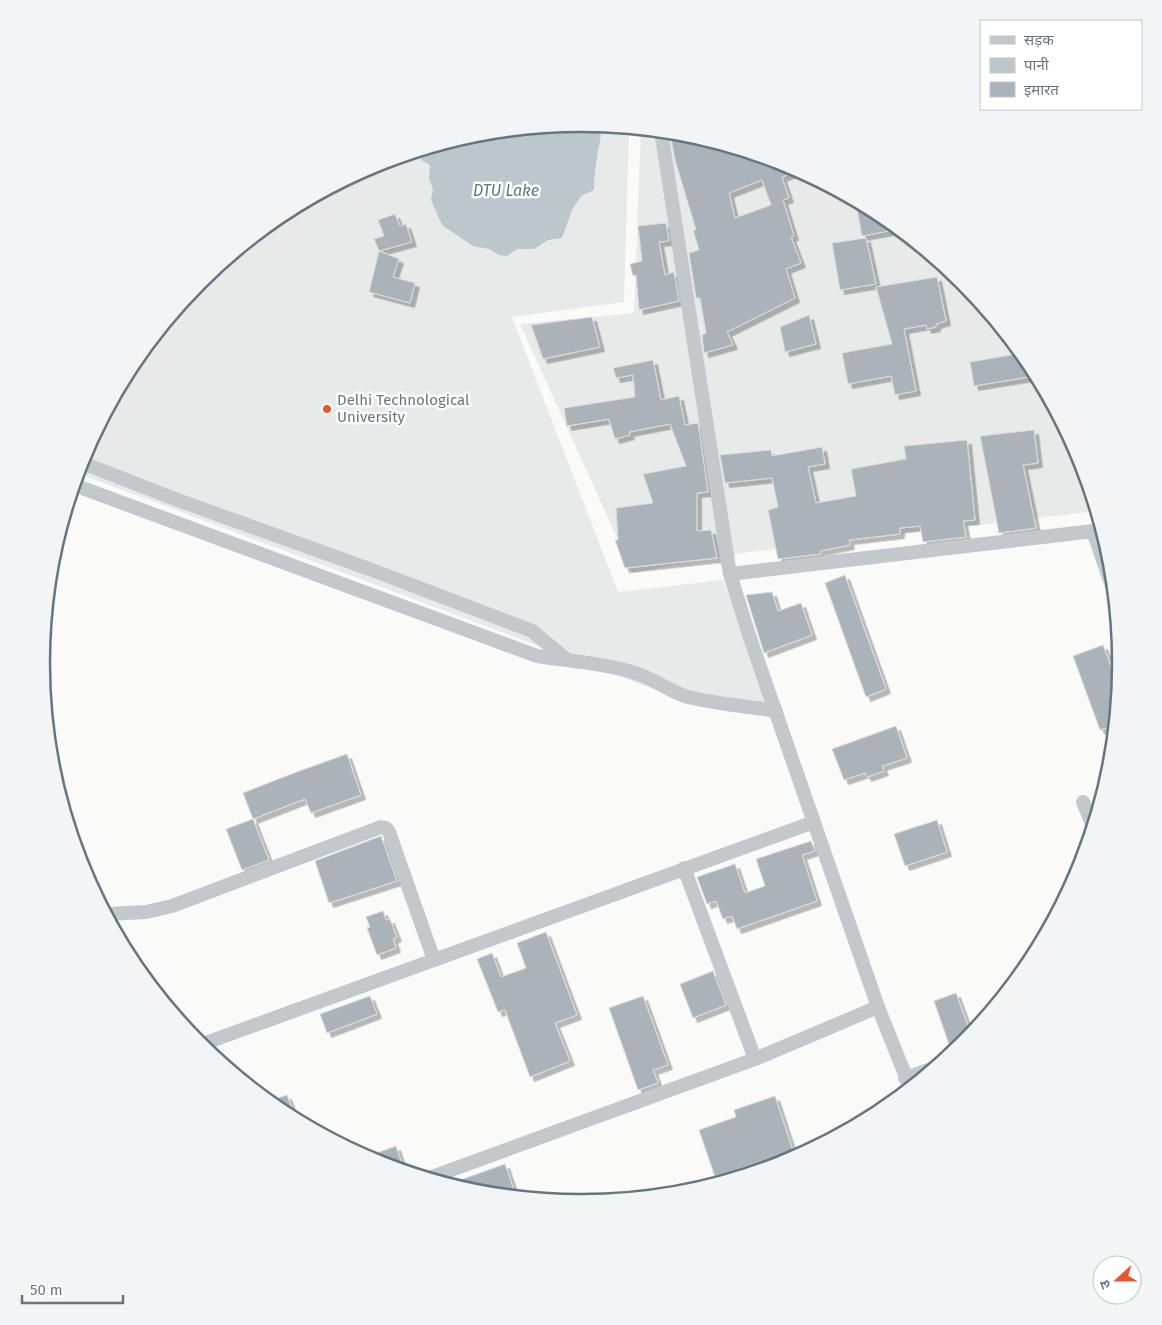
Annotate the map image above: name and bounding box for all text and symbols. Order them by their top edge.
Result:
legend [980,20,1142,110]
text: सड़क [1024,31,1054,49]
text: पानी [1024,56,1050,74]
text: इमारत [1024,81,1059,99]
water label: DTU Lake [473,181,539,200]
place label: Delhi Technological University [337,391,470,426]
marker: Delhi Technological University [321,403,333,415]
north arrow [1092,1255,1142,1305]
scale bar [22,1272,124,1304]
text: उ [1096,1277,1115,1291]
text: 50 m [30,1281,63,1299]

